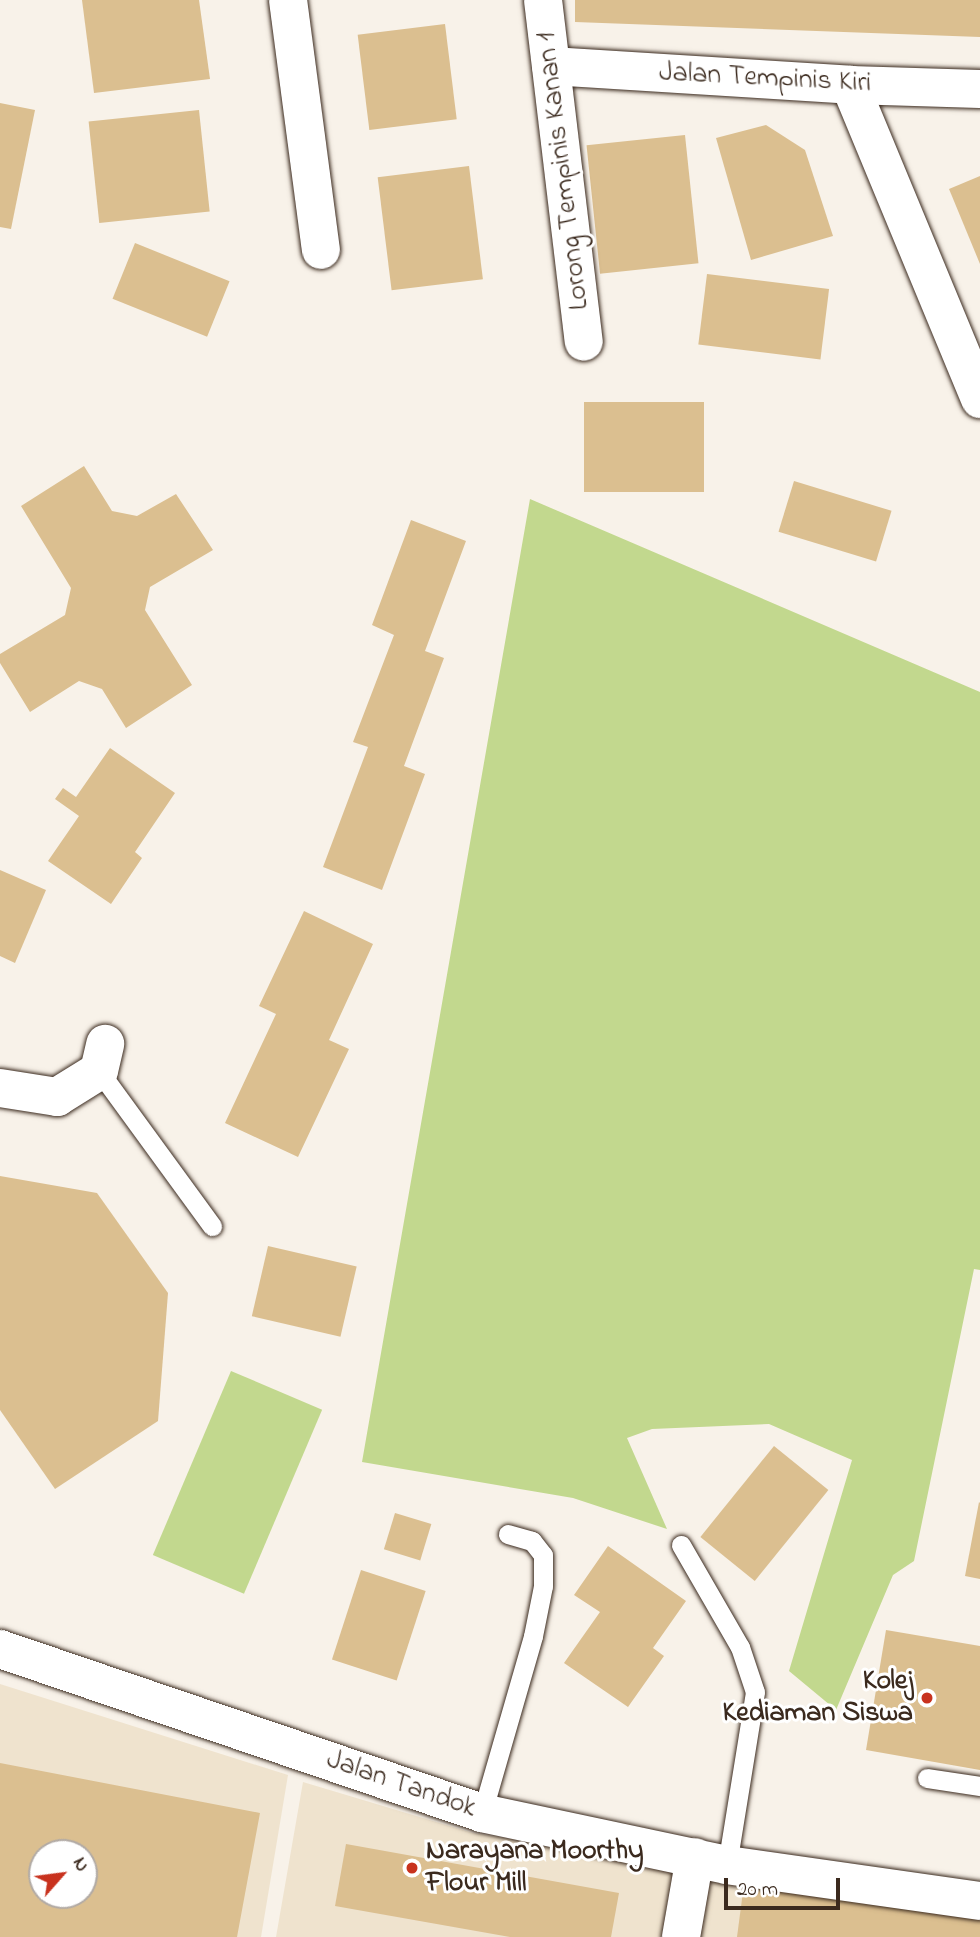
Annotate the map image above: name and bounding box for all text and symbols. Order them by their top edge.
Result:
street label: Lorong Tempinis Kanan 1 [530,30,598,312]
street label: Jalan Tempinis Kiri [658,57,872,101]
place label: Kolej Kediaman Siswa [723,1665,913,1731]
marker: Kolej Kediaman Siswa [919,1690,935,1706]
street label: Jalan Tandok [322,1744,480,1826]
place label: Narayana Moorthy Flour Mill [426,1835,644,1901]
north arrow [28,1839,98,1909]
text: N [65,1853,95,1877]
marker: Narayana Moorthy Flour Mill [404,1860,420,1876]
scale bar [728,1864,844,1908]
text: 20 m [737,1875,778,1905]

